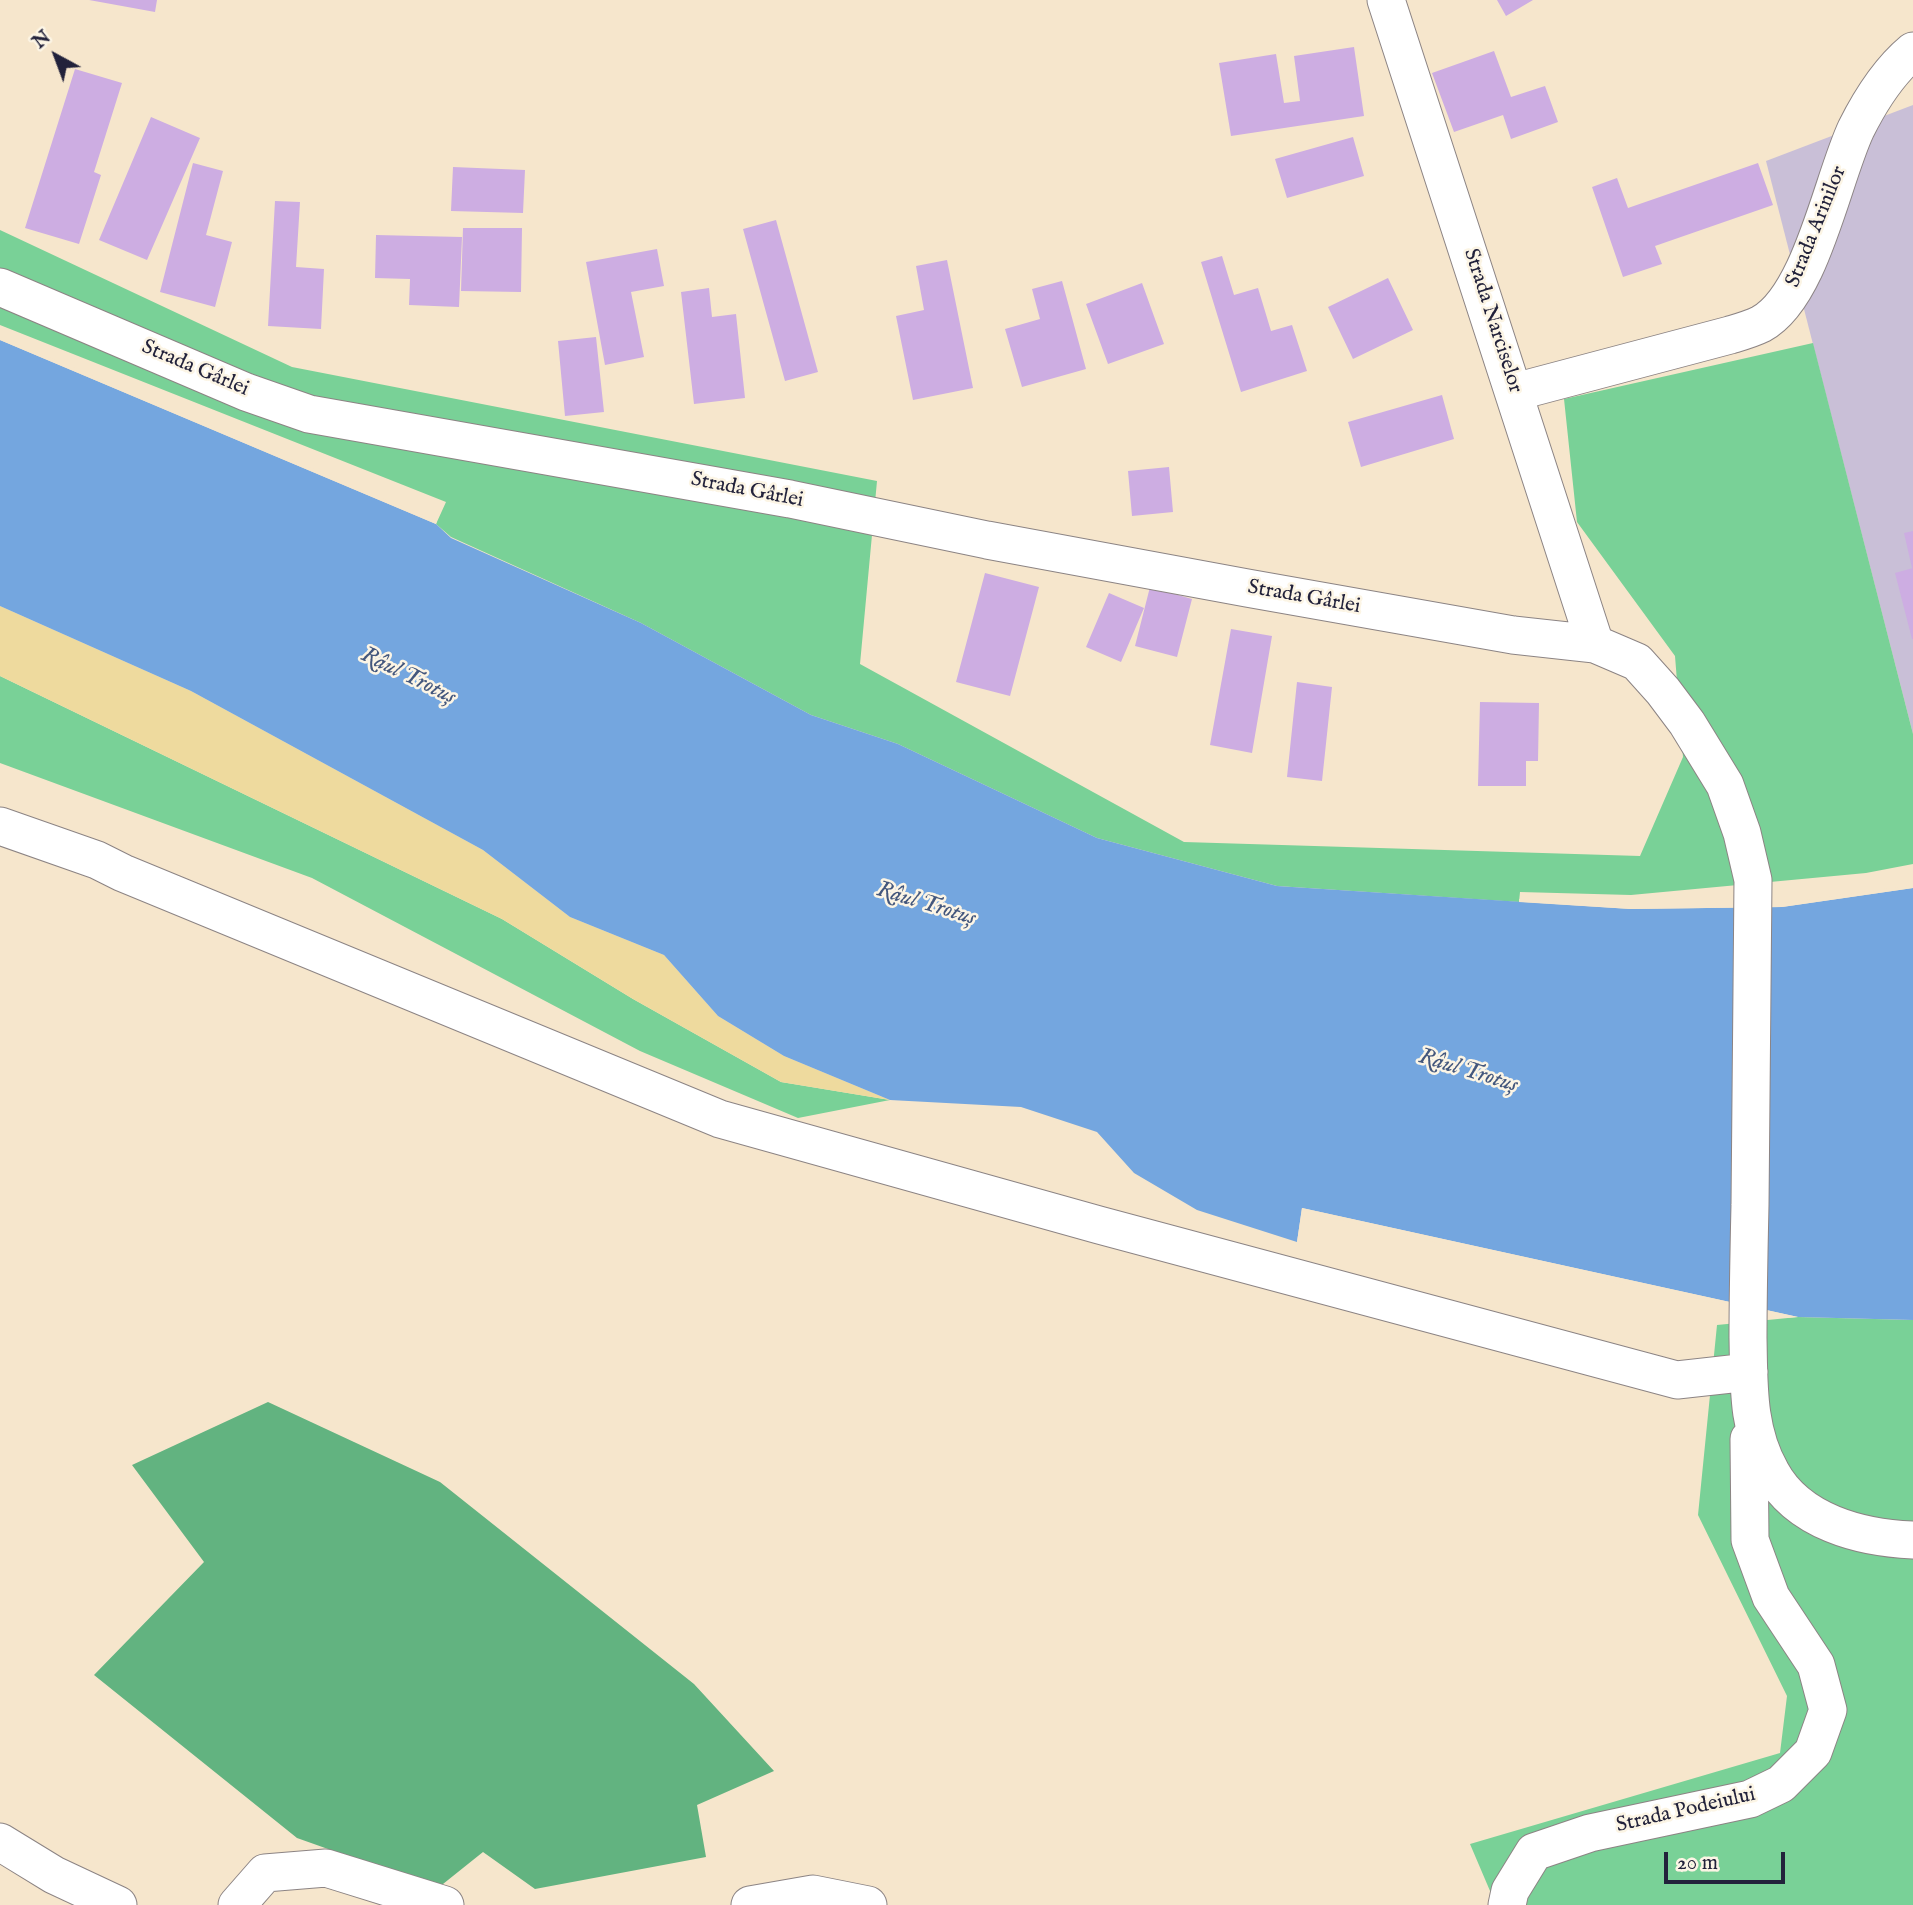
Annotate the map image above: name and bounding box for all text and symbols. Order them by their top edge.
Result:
north arrow [21,21,91,91]
text: N [28,26,56,55]
street label: Strada Arinilor [1781,163,1853,291]
street label: Strada Narciselor [1457,246,1527,396]
street label: Strada Gârlei [138,335,252,403]
street label: Strada Gârlei [689,468,805,514]
street label: Strada Gârlei [1246,576,1362,620]
water label: Râul Trotuș [356,642,460,712]
water label: Râul Trotuș [873,877,979,933]
water label: Râul Trotuș [1415,1044,1521,1100]
street label: Strada Podeiului [1614,1783,1758,1839]
scale bar [1668,1839,1789,1883]
text: 20 m [1677,1850,1718,1877]

